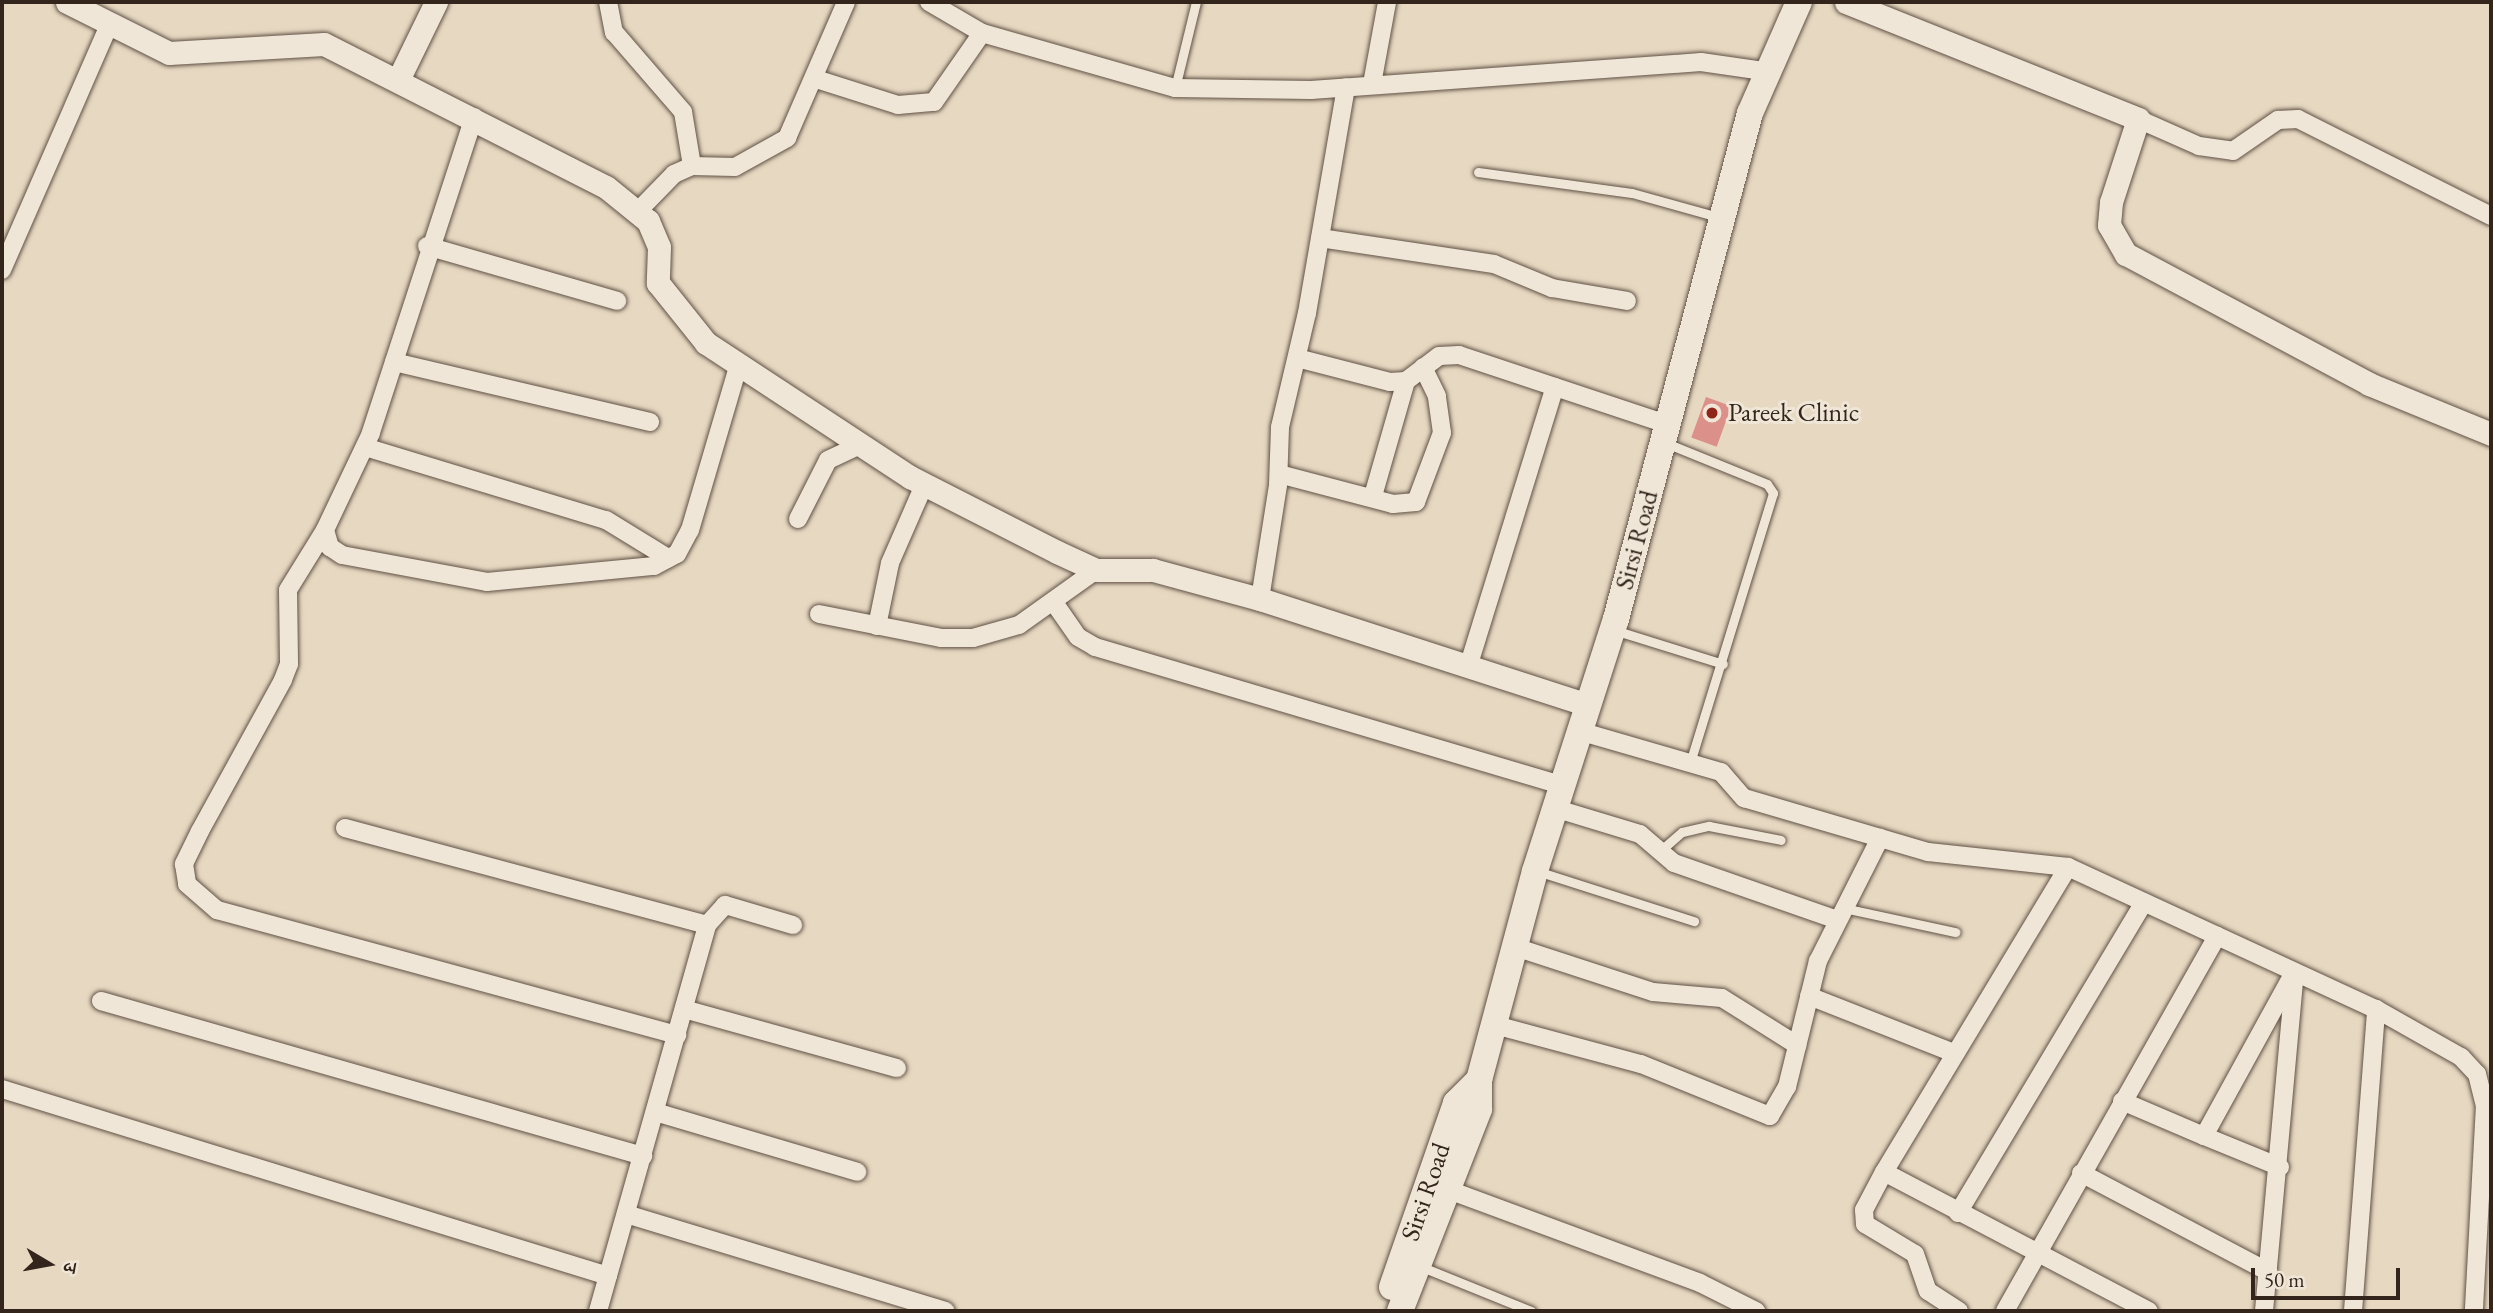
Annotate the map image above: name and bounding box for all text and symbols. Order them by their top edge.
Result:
place label: Pareek Clinic [1728,397,1859,429]
marker: Pareek Clinic [1702,403,1722,423]
street label: Sirsi Road [1609,487,1665,593]
street label: Sirsi Road [1395,1139,1457,1245]
north arrow [14,1229,84,1299]
scale bar [2255,1254,2404,1298]
text: उ [57,1261,83,1275]
text: 50 m [2264,1266,2305,1293]

